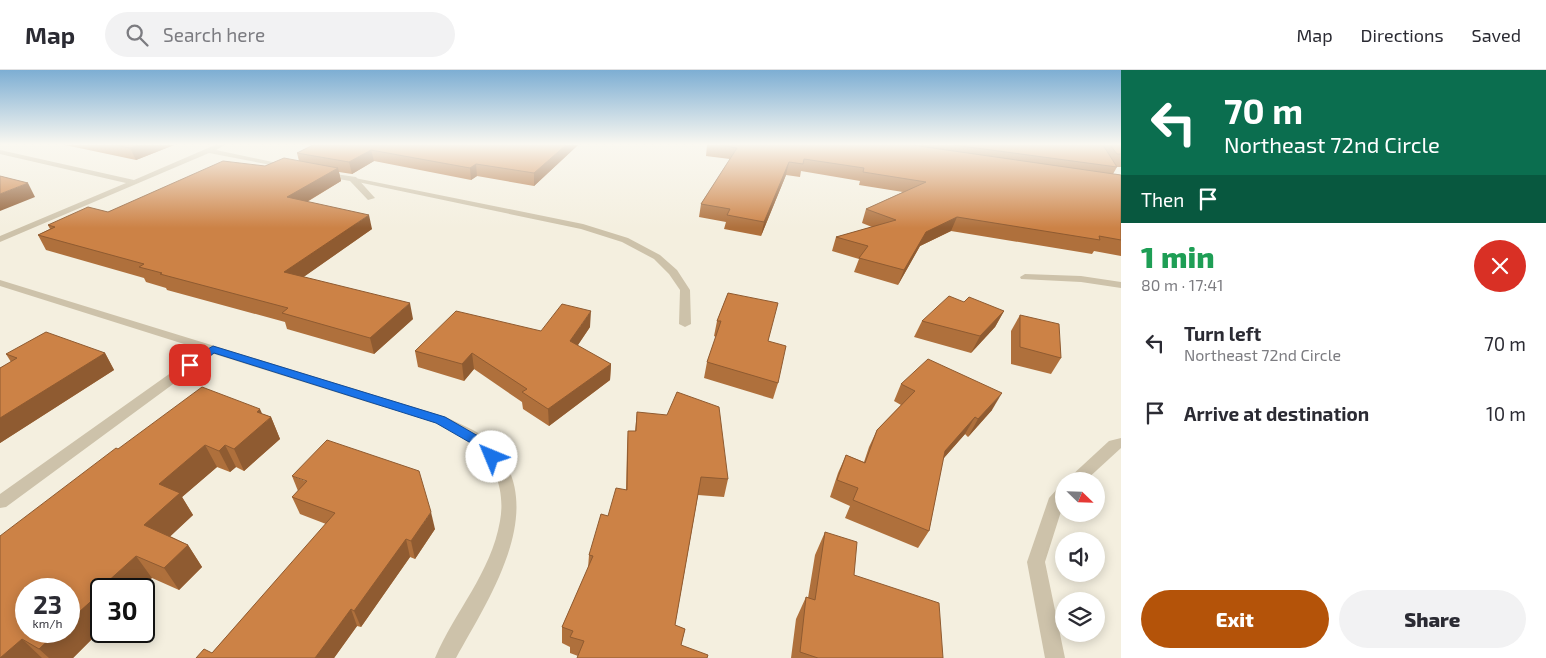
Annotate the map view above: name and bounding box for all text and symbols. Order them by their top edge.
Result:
search box [105,12,455,57]
text: Map [25,20,75,49]
icon: search [123,21,151,49]
text: Search here [163,23,265,46]
text: Map [1296,24,1333,46]
text: Directions [1361,24,1444,46]
text: Saved [1472,24,1521,46]
text: 70 m [1224,89,1303,131]
icon: left [1141,90,1206,155]
text: Northeast 72nd Circle [1224,131,1440,157]
icon: arrive [1194,185,1222,213]
text: Then [1141,188,1184,211]
text: 1 min [1141,238,1215,274]
button: close [1474,240,1526,292]
text: 80 m · 17:41 [1141,275,1223,294]
text: Turn left [1184,322,1261,345]
icon: left [1141,329,1169,357]
text: 70 m [1484,332,1526,355]
pin [169,344,211,386]
text: Northeast 72nd Circle [1184,345,1341,364]
icon: arrive [176,351,204,379]
icon: arrive [1141,399,1169,427]
text: Arrive at destination [1184,402,1369,425]
text: 10 m [1486,402,1526,425]
position arrow [465,430,517,482]
north arrow [1055,472,1105,522]
map controls [1055,472,1105,642]
button: sound [1055,532,1105,582]
speed limit sign: 30 [90,578,155,643]
text: 23 [33,589,62,619]
button: Exit [1141,590,1329,648]
button: Share [1339,590,1526,648]
button: layers [1055,592,1105,642]
text: km/h [33,616,62,630]

